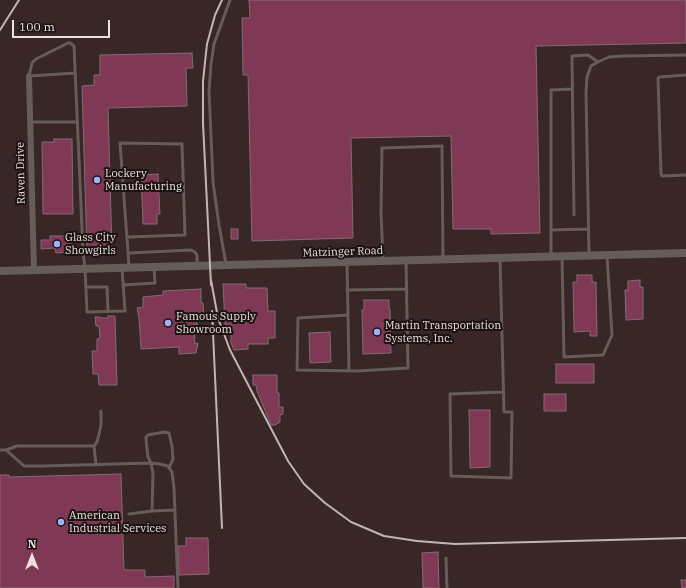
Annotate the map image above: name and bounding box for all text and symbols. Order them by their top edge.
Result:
scale bar [14,12,112,38]
text: 100 m [19,19,55,34]
street label: Raven Drive [14,142,28,204]
place label: Lockery Manufacturing [105,167,182,193]
marker: Lockery Manufacturing [92,175,102,185]
place label: Glass City Showgirls [65,231,116,257]
marker: Glass City Showgirls [52,239,62,249]
street label: Matzinger Road [302,244,384,260]
place label: Famous Supply Showroom [176,310,256,336]
marker: Famous Supply Showroom [163,318,173,328]
place label: Martin Transportation Systems, Inc. [385,319,501,345]
marker: Martin Transportation Systems, Inc. [372,327,382,337]
place label: American Industrial Services [69,509,166,535]
marker: American Industrial Services [56,517,66,527]
north arrow [12,536,52,576]
text: N [28,537,36,551]

